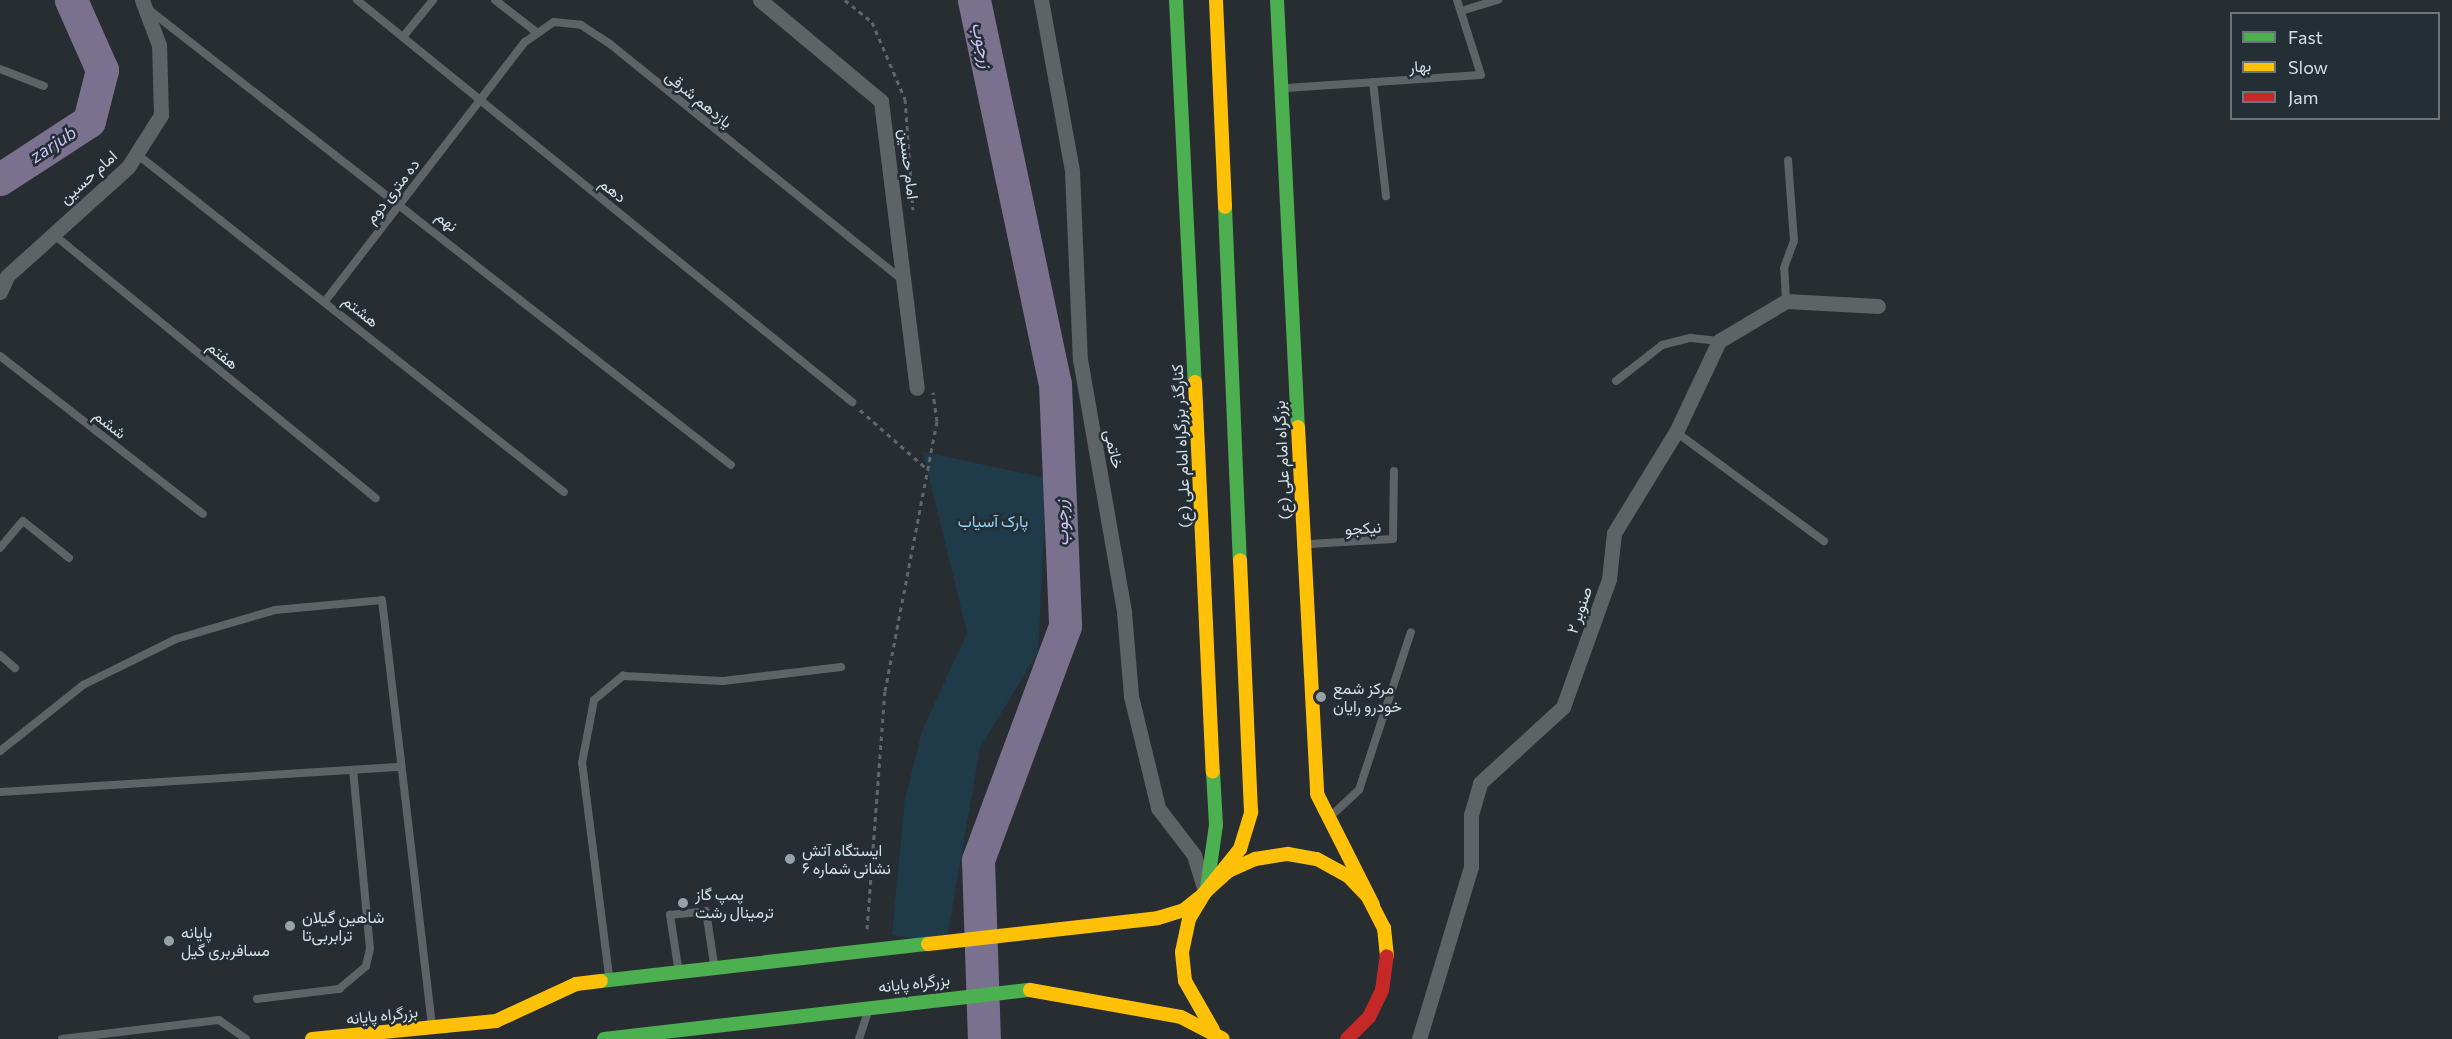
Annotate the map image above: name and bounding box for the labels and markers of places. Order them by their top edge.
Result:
place label: مرکز شمع خودرو رایان [1333,678,1402,716]
marker: مرکز شمع خودرو رایان [1314,690,1328,704]
place label: ایستگاه آتش نشانی شماره ۶ [802,840,891,878]
marker: ایستگاه آتش نشانی شماره ۶ [783,852,797,866]
place label: پمپ گاز ترمینال رشت [695,884,774,922]
marker: پمپ گاز ترمینال رشت [676,896,690,910]
place label: شاهین گیلان ترابربی‌تا [302,907,384,945]
marker: شاهین گیلان ترابربی‌تا [283,919,297,933]
place label: پایانه مسافربری گیل [181,922,270,960]
marker: پایانه مسافربری گیل [162,934,176,948]

